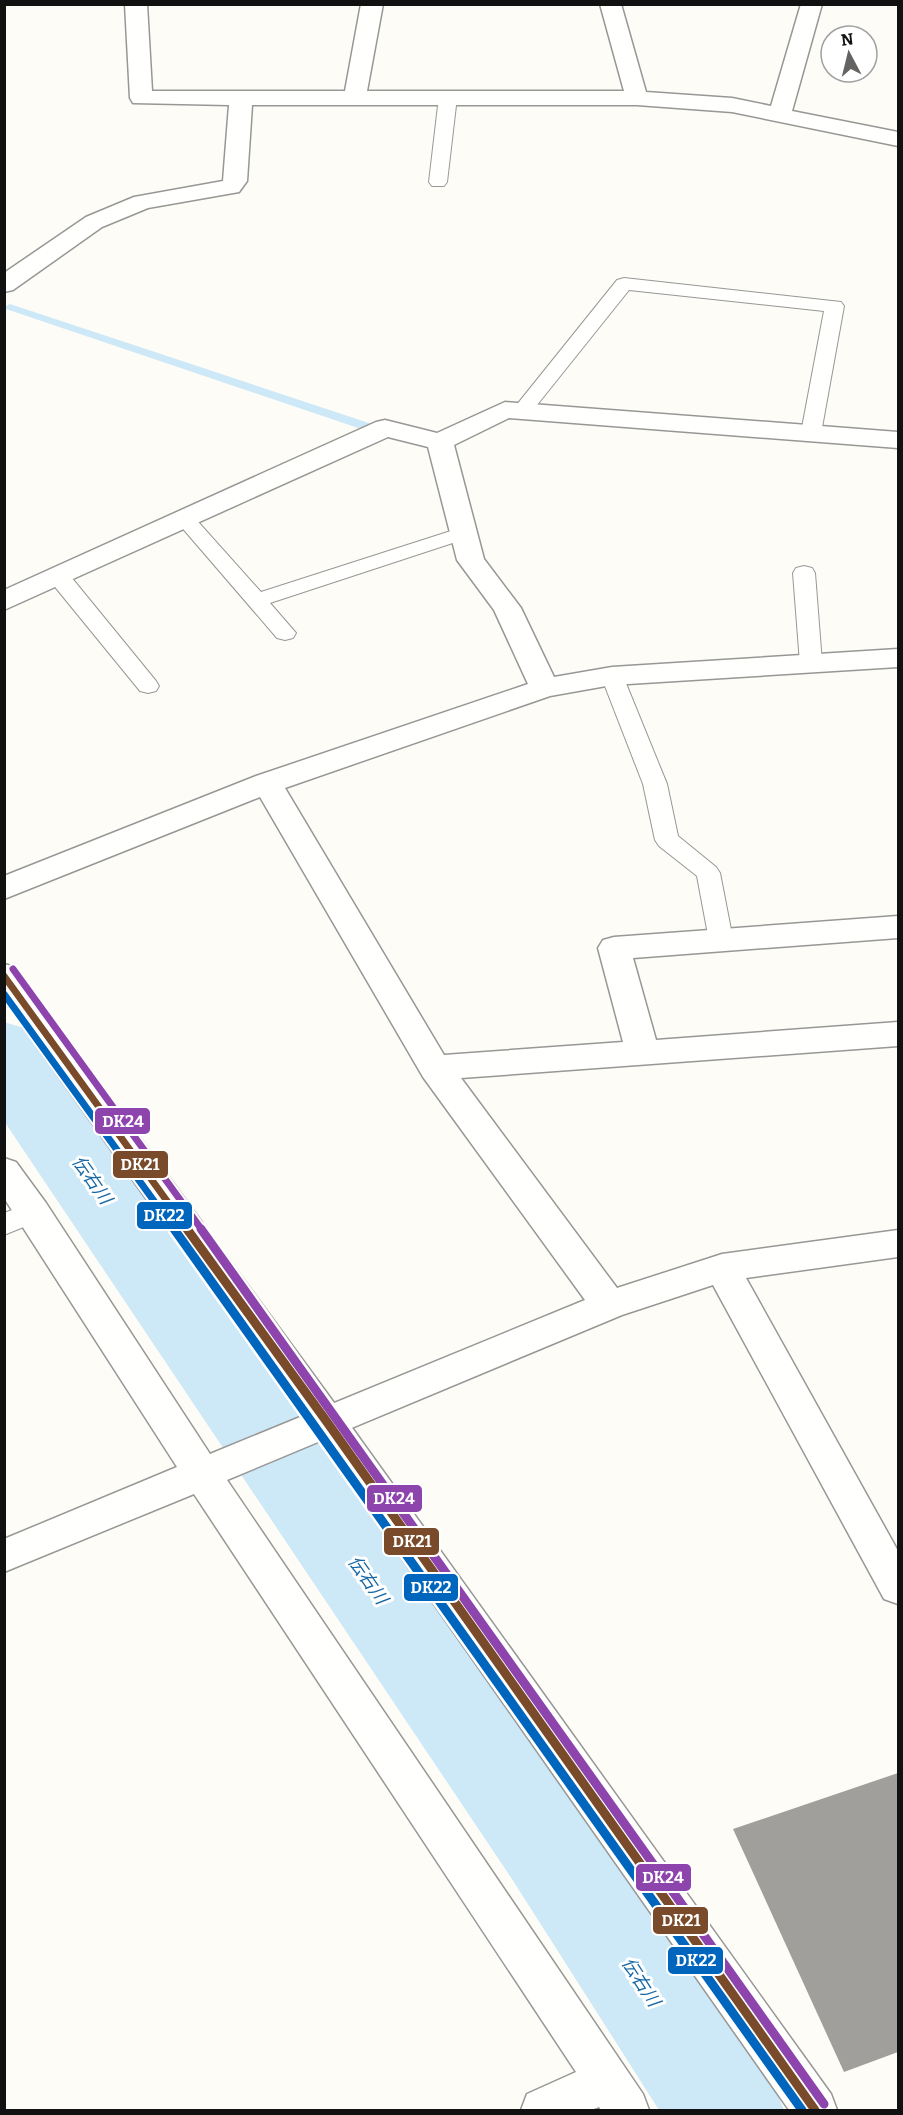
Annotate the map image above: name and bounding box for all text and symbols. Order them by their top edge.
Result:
north arrow [819,24,879,84]
text: N [840,29,855,50]
line badge: DK24 [94,1107,151,1135]
text: DK24 [102,1112,144,1131]
line badge: DK21 [112,1150,169,1179]
water label: 伝右川 [68,1152,118,1210]
text: DK21 [121,1155,159,1174]
line badge: DK22 [136,1201,193,1230]
text: DK22 [144,1206,184,1225]
line badge: DK24 [366,1484,423,1513]
text: DK24 [373,1489,415,1508]
line badge: DK21 [383,1527,440,1556]
text: DK21 [393,1532,431,1551]
water label: 伝右川 [344,1552,394,1610]
line badge: DK22 [403,1573,459,1602]
text: DK22 [411,1578,451,1597]
line badge: DK24 [635,1863,692,1892]
text: DK24 [642,1868,684,1887]
line badge: DK21 [652,1906,709,1935]
text: DK21 [662,1911,700,1930]
line badge: DK22 [667,1946,724,1975]
text: DK22 [676,1951,716,1970]
water label: 伝右川 [617,1953,666,2012]

